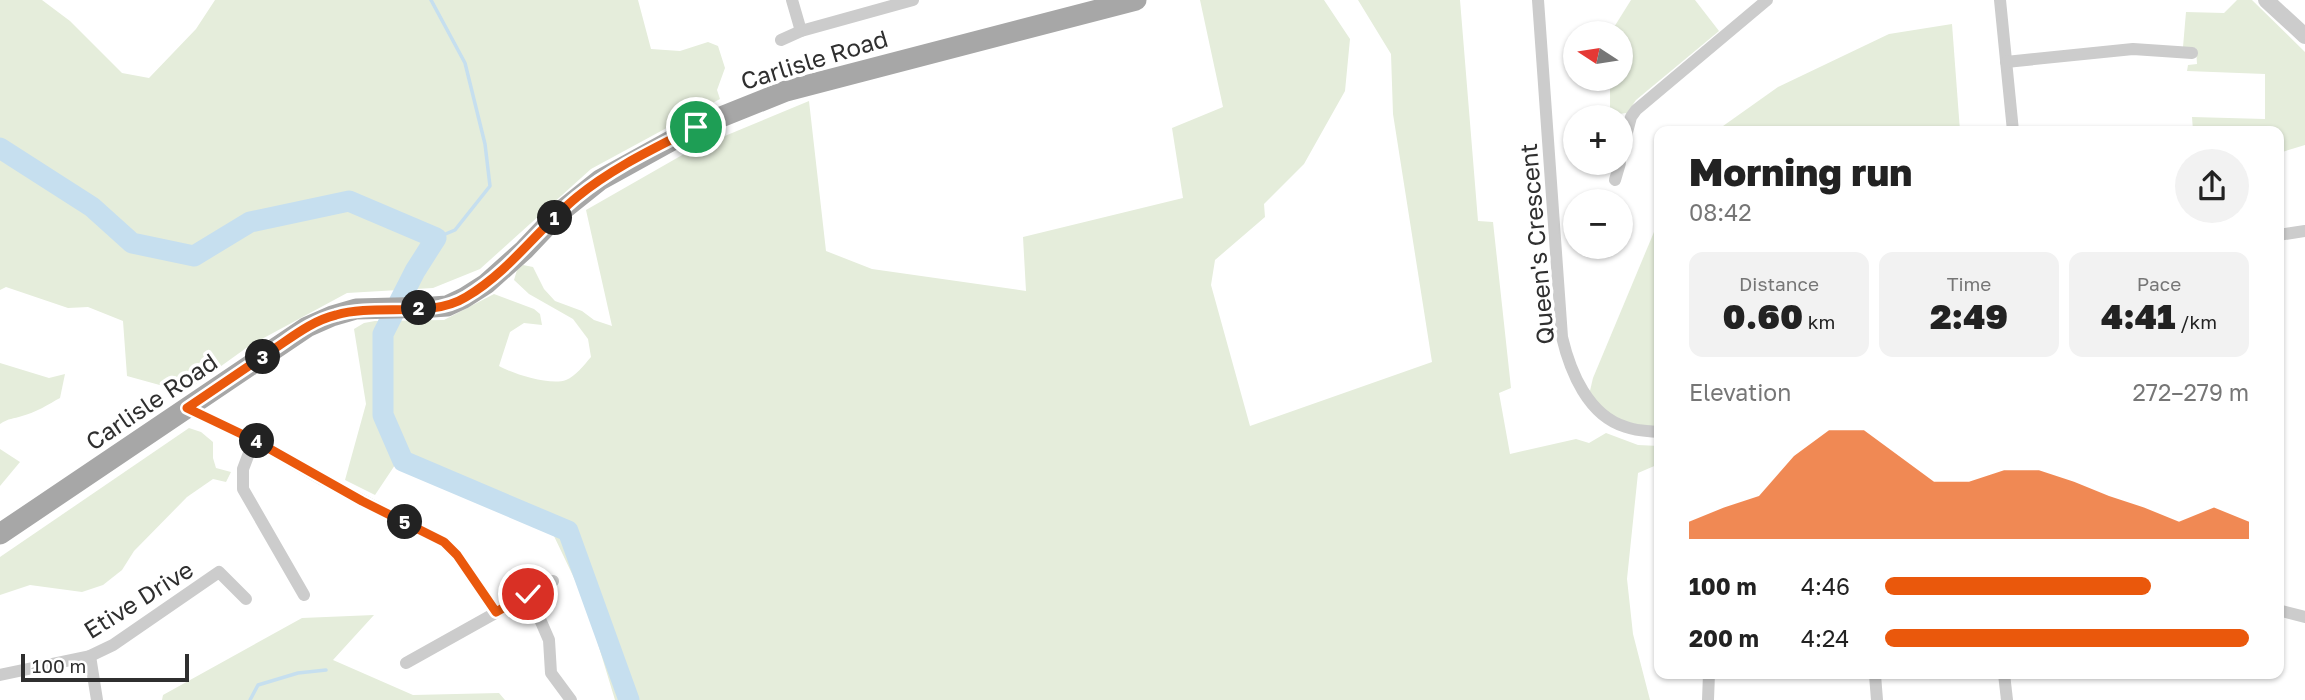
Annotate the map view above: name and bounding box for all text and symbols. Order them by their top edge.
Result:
north arrow [1563,21,1633,91]
map controls [1563,21,1633,259]
street label: Carlisle Road [737,23,891,95]
pin [666,97,726,157]
button: + [1563,105,1633,175]
icon: arrive [677,108,715,146]
street label: Queen's Crescent [1513,142,1559,346]
text: Morning run [1689,149,1912,194]
button: share [2175,149,2249,223]
button: − [1563,189,1633,259]
text: 08:42 [1689,198,1752,226]
pin: 1 [538,200,572,235]
text: 1 [550,206,559,229]
text: Distance [1739,272,1819,295]
text: Time [1947,272,1991,295]
text: Pace [2137,272,2181,295]
pin: 2 [402,290,436,326]
text: 0.60 [1723,295,1803,337]
text: 2:49 [1930,295,2008,337]
text: 4:41 [2101,295,2176,337]
text: 2 [413,296,424,319]
text: km [1803,310,1835,333]
text: /km [2176,310,2217,333]
pin: 3 [246,340,280,374]
text: 3 [257,345,268,368]
street label: Carlisle Road [80,346,222,456]
text: Elevation [1689,378,1791,406]
text: 272–279 m [2132,378,2249,406]
pin: 4 [240,424,274,458]
text: 4 [251,429,262,452]
pin: 5 [388,504,422,540]
text: 5 [399,510,410,533]
street label: Etive Drive [78,554,198,644]
pin [498,564,558,624]
text: 100 m [1689,572,1757,600]
text: 4:46 [1801,572,1850,600]
icon: check [509,575,547,613]
text: 200 m [1689,624,1759,652]
text: 4:24 [1801,624,1849,652]
scale bar [21,651,189,683]
text: 100 m [32,654,86,677]

